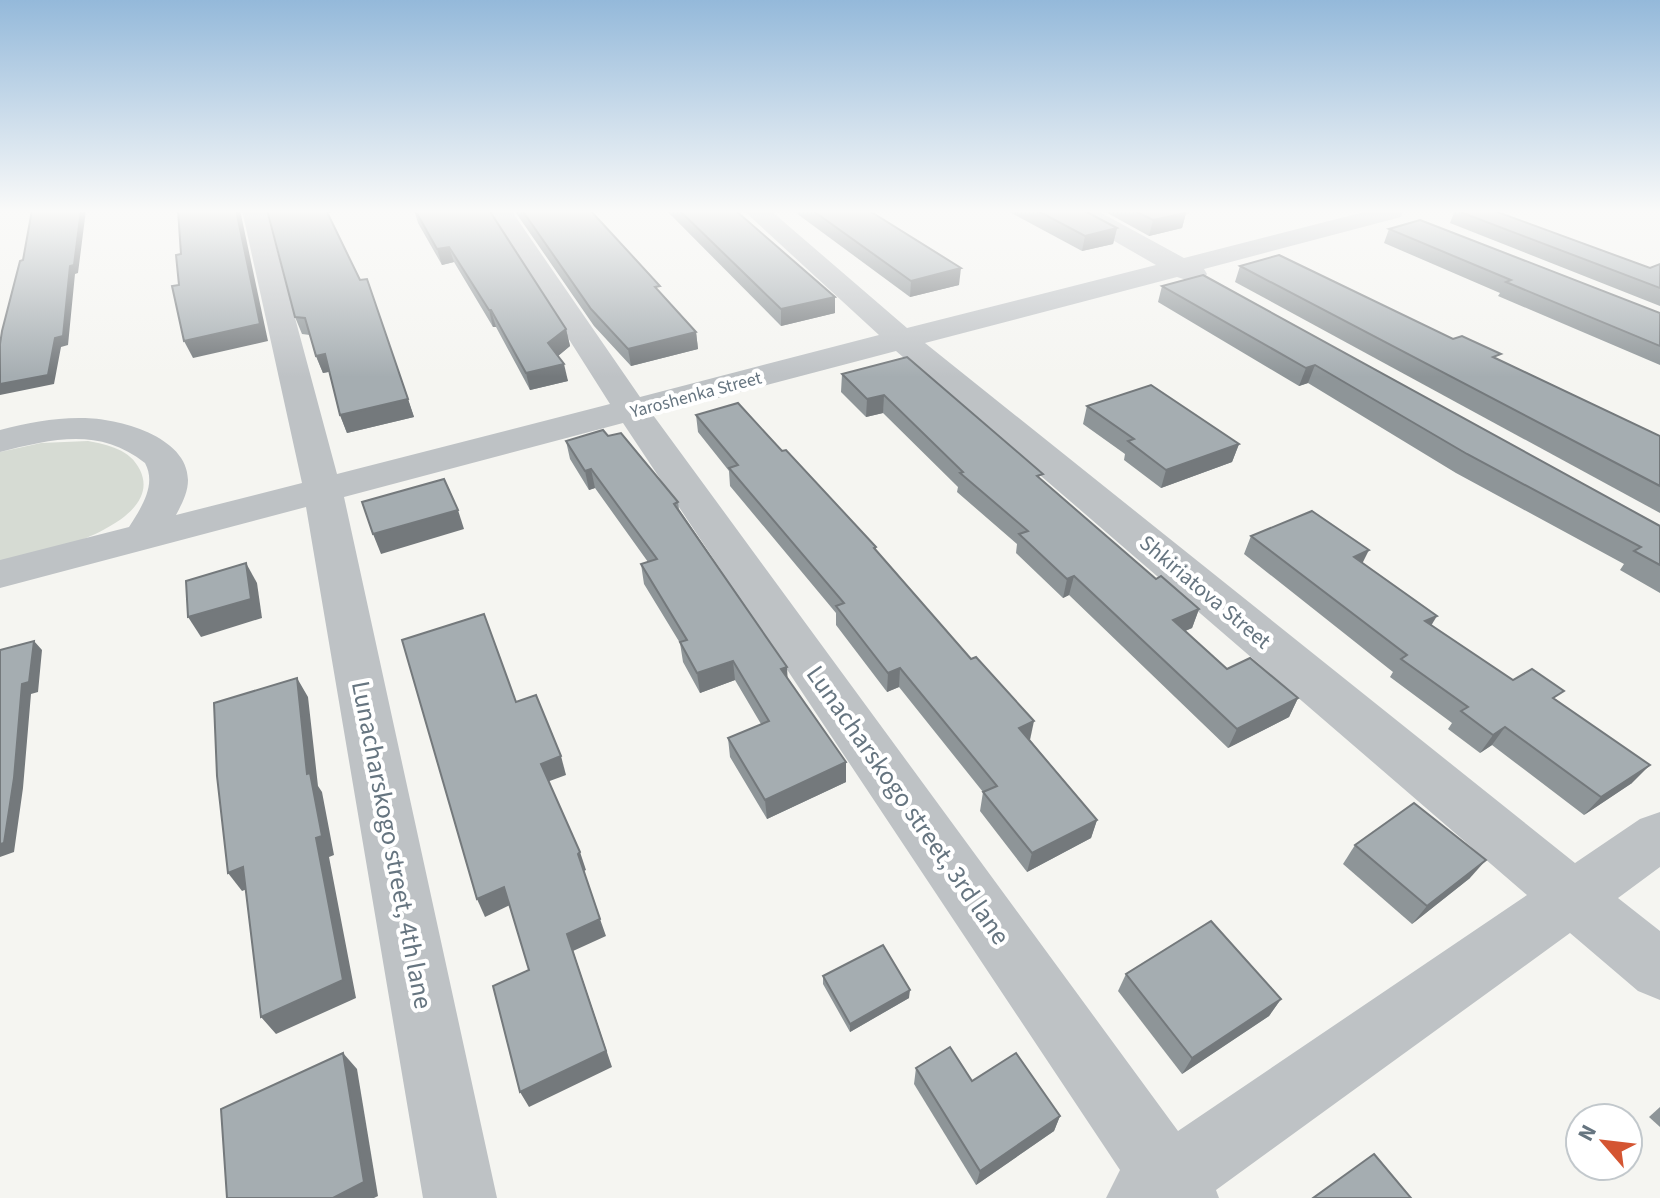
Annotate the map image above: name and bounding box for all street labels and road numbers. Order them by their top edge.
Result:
street label: Yaroshenka Street [627,365,764,425]
street label: Shkiriatova Street [1132,527,1278,657]
street label: Lunacharskogo street, 3rd lane [797,658,1019,952]
street label: Lunacharskogo street, 4th lane [342,678,442,1012]

